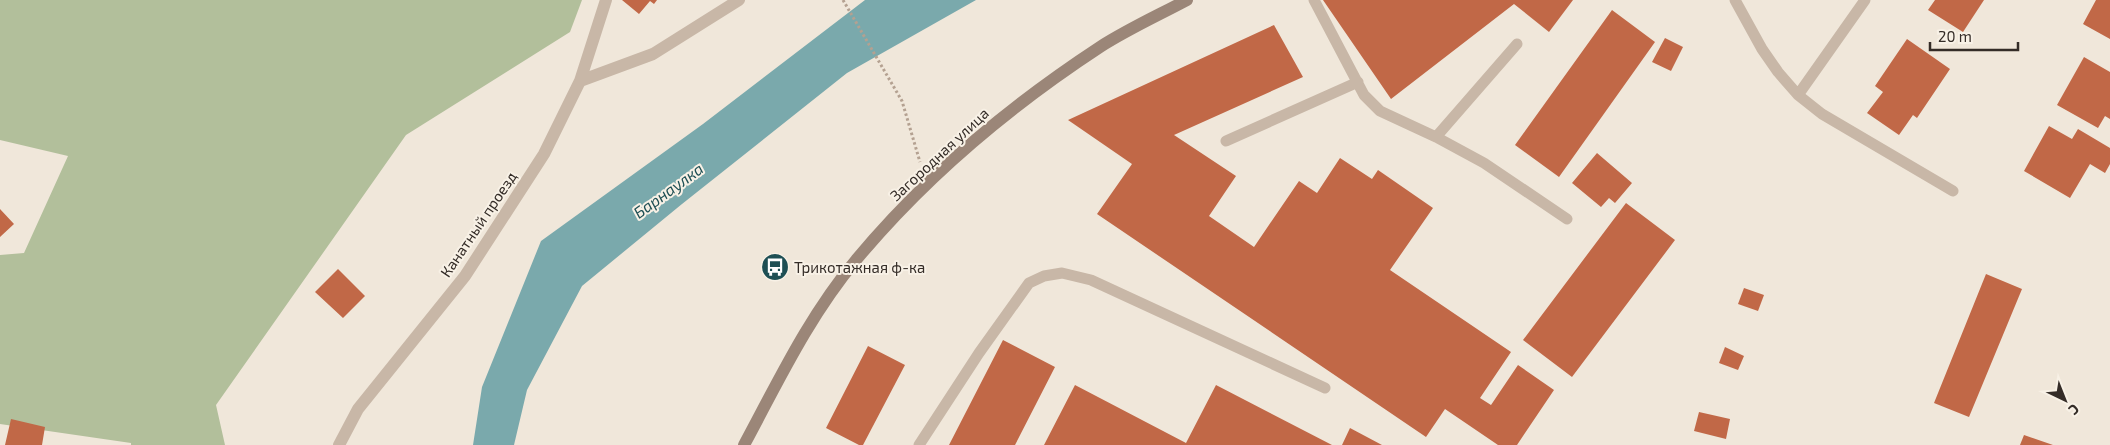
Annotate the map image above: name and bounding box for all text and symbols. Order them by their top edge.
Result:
scale bar [1930,20,2018,52]
text: 20 m [1938,27,1972,45]
street label: Загородная улица [886,104,993,205]
water label: Барнаулка [629,158,707,222]
street label: Канатный проезд [436,168,520,280]
bus stop icon: Трикотажная ф-ка [760,252,790,282]
place label: Трикотажная ф-ка [794,258,925,276]
north arrow [2040,375,2090,425]
text: С [2065,401,2083,419]

